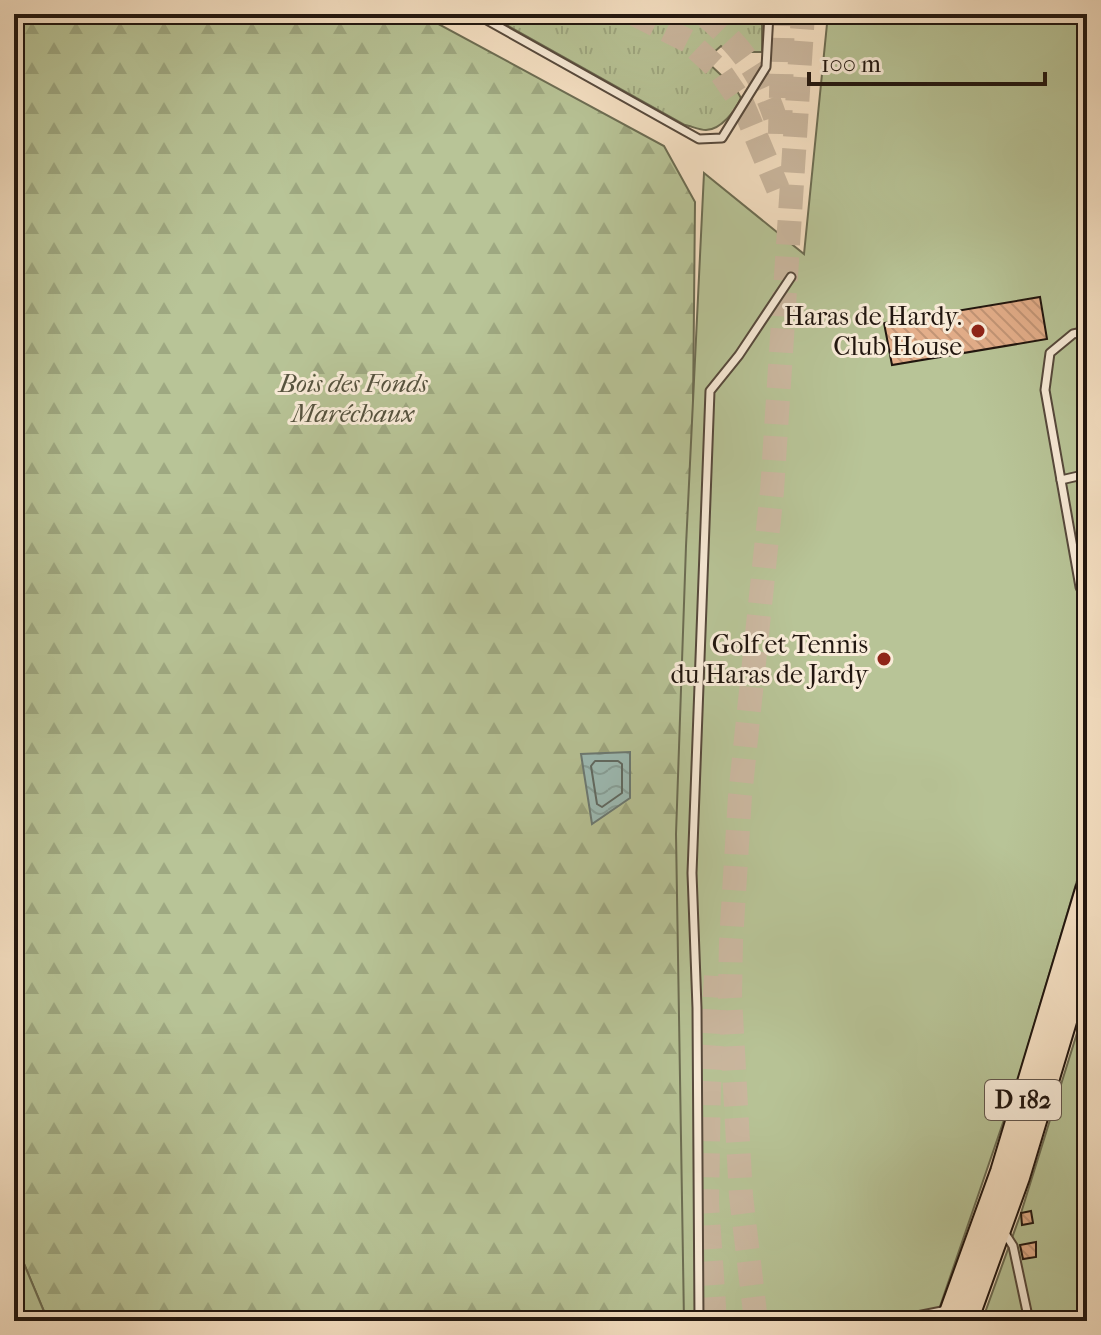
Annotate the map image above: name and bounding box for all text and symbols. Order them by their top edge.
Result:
scale bar [809,36,1045,86]
text: 100 m [821,50,881,78]
place label: Haras de Hardy. Club House [784,301,962,362]
marker: Haras de Hardy. Club House [969,322,987,340]
park label: Bois des Fonds Maréchaux [277,368,428,429]
place label: Golf et Tennis du Haras de Jardy [671,629,869,690]
marker: Golf et Tennis du Haras de Jardy [875,650,893,668]
road number: D 182 [985,1080,1061,1120]

